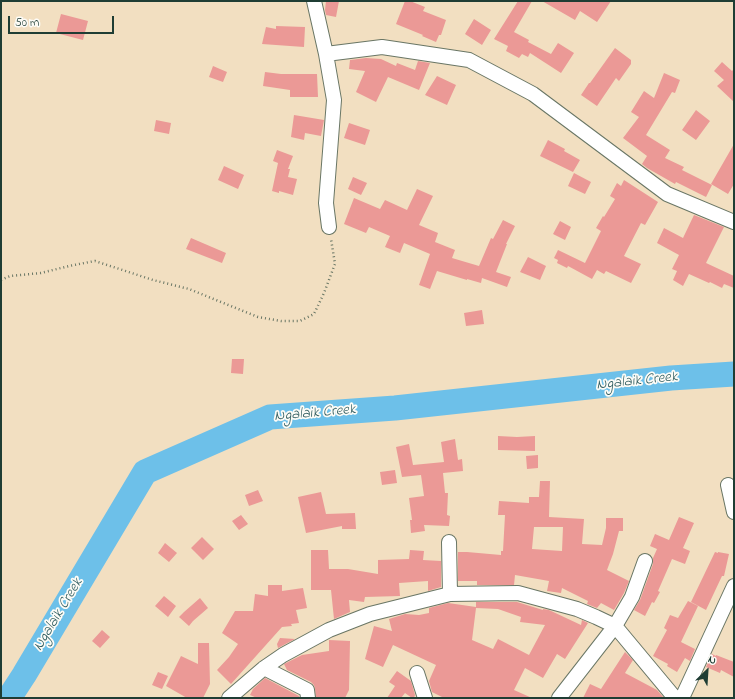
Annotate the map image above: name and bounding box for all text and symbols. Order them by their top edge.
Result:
scale bar [10,8,116,34]
text: 50 m [15,14,39,32]
water label: Ngalaik Creek [596,369,678,395]
water label: Ngalaik Creek [274,401,356,427]
water label: Ngalaik Creek [30,575,88,655]
north arrow [687,651,727,691]
text: N [705,651,719,669]

